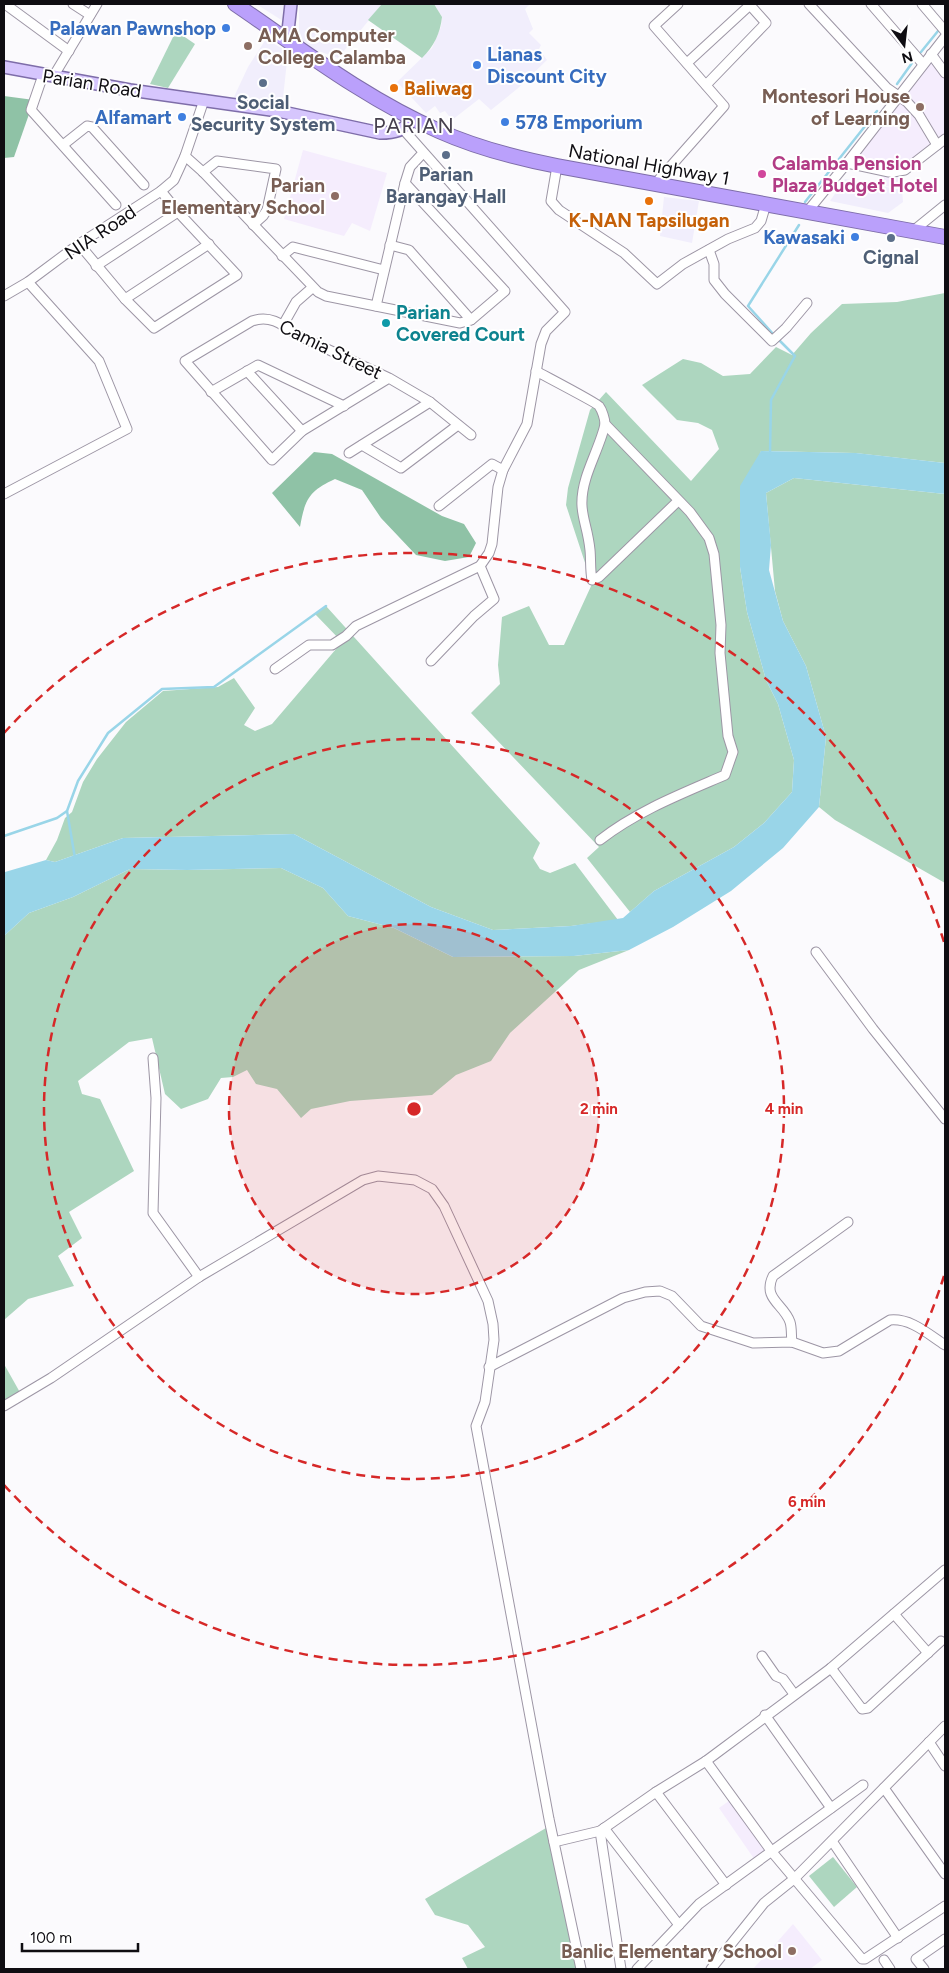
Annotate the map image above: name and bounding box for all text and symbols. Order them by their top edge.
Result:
place label: Palawan Pawnshop [49,17,216,40]
north arrow [879,20,929,70]
marker: Palawan Pawnshop [220,22,232,34]
place label: AMA Computer College Calamba [258,24,406,69]
marker: AMA Computer College Calamba [242,40,254,52]
place label: Lianas Discount City [487,43,607,88]
text: N [900,47,915,67]
marker: Lianas Discount City [471,59,483,71]
street label: Parian Road [41,64,143,103]
marker: Social Security System [257,77,269,89]
place label: Baliwag [404,77,473,100]
marker: Baliwag [388,82,400,94]
place label: Montesori House of Learning [762,85,910,130]
place label: Social Security System [191,91,335,136]
marker: Montesori House of Learning [914,101,926,113]
place label: Alfamart [95,106,172,129]
marker: Alfamart [176,111,188,123]
place label: 578 Emporium [515,111,643,134]
district label: PARIAN [373,113,455,138]
marker: 578 Emporium [499,116,511,128]
street label: National Highway 1 [567,139,731,190]
marker: Parian Barangay Hall [440,149,452,161]
place label: Calamba Pension Plaza Budget Hotel [772,152,938,197]
place label: Parian Barangay Hall [386,163,506,208]
marker: Calamba Pension Plaza Budget Hotel [756,168,768,180]
place label: Parian Elementary School [161,174,325,219]
marker: Parian Elementary School [329,190,341,202]
marker: K-NAN Tapsilugan [643,195,655,207]
street label: NIA Road [60,200,140,265]
place label: K-NAN Tapsilugan [569,209,729,232]
place label: Kawasaki [763,226,845,249]
marker: Kawasaki [849,231,861,243]
marker: Cignal [885,232,897,244]
place label: Cignal [863,246,919,269]
place label: Parian Covered Court [396,301,526,346]
street label: Camia Street [276,315,386,384]
marker: Parian Covered Court [380,317,392,329]
centre of rings [405,1100,423,1118]
text: 2 min [580,1100,618,1118]
text: 4 min [765,1100,803,1118]
text: 6 min [788,1493,826,1511]
scale bar [22,1920,139,1952]
text: 100 m [30,1929,72,1947]
place label: Banlic Elementary School [561,1940,782,1963]
marker: Banlic Elementary School [786,1945,798,1957]

